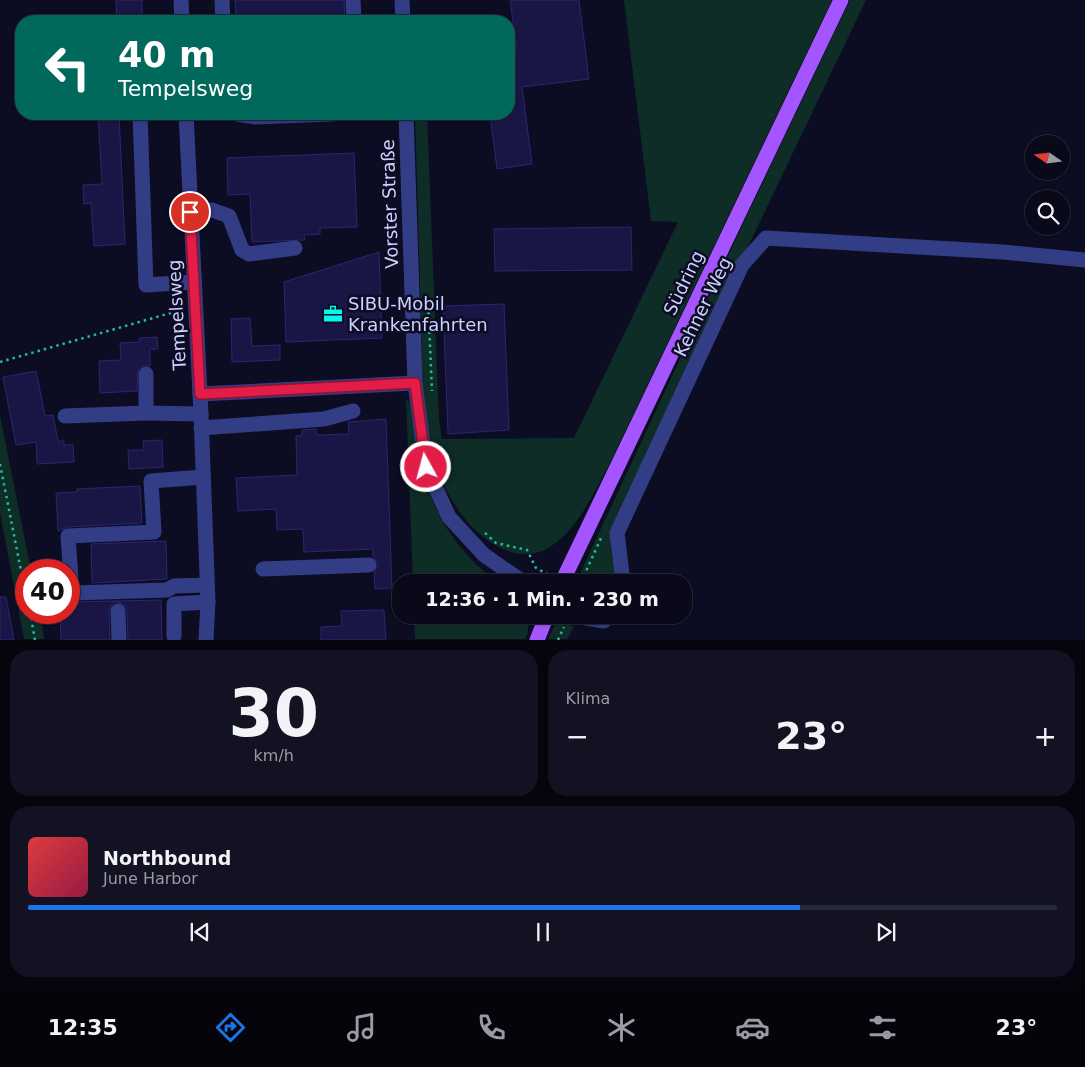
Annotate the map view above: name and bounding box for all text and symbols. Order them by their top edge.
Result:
icon: left [35,35,100,100]
text: 40 m [118,35,215,75]
text: Tempelsweg [118,76,253,101]
north arrow [1025,135,1070,180]
map controls [1025,135,1070,235]
street label: Vorster Straße [377,139,402,269]
button: search [1025,190,1070,235]
pin [169,191,211,233]
icon: arrive [176,198,204,226]
street label: Südring [659,247,708,319]
street label: Kehner Weg [669,254,736,360]
street label: Tempelsweg [163,259,190,372]
place label: SIBU-Mobil Krankenfahrten [348,293,488,335]
office icon: SIBU-Mobil Krankenfahrten [322,303,344,325]
position arrow [399,440,451,492]
speed limit sign: 40 [15,559,80,624]
text: 12:36 · 1 Min. · 230 m [425,588,659,610]
text: 30 [229,676,319,751]
text: Klima [566,689,610,708]
text: 23° [775,714,847,758]
text: − [566,720,589,753]
text: + [1034,720,1057,753]
text: km/h [254,746,294,765]
text: Northbound [103,847,231,869]
text: June Harbor [103,869,198,888]
icon: previous [186,918,214,946]
icon: pause [529,918,557,946]
icon: next [872,918,900,946]
icon: directions [213,1010,248,1045]
icon: music [344,1010,379,1045]
icon: phone [474,1010,509,1045]
icon: climate [604,1010,639,1045]
icon: car [735,1010,770,1045]
icon: filters [865,1010,900,1045]
text: 12:35 [48,1015,118,1040]
text: 23° [996,1015,1037,1040]

